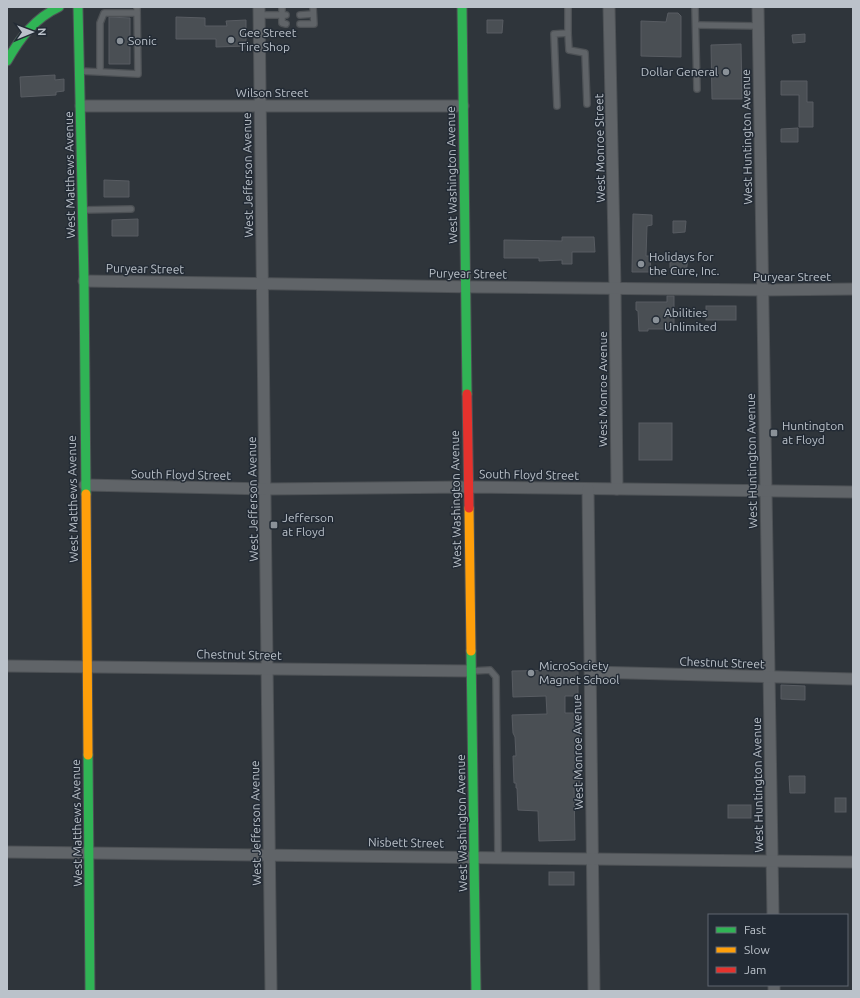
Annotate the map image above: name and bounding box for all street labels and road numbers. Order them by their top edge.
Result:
street label: West Huntington Avenue [739,69,754,205]
street label: Wilson Street [236,86,309,99]
street label: West Monroe Street [592,93,607,203]
street label: West Washington Avenue [444,106,459,244]
street label: West Matthews Avenue [62,111,77,239]
street label: West Jefferson Avenue [240,112,255,238]
street label: Puryear Street [106,261,184,276]
street label: Puryear Street [429,266,507,281]
street label: Puryear Street [753,270,831,283]
street label: West Monroe Avenue [596,331,609,447]
street label: West Huntington Avenue [744,393,759,529]
street label: West Washington Avenue [448,430,463,568]
street label: West Matthews Avenue [65,435,80,563]
street label: West Jefferson Avenue [245,436,260,562]
street label: South Floyd Street [131,467,231,482]
street label: South Floyd Street [479,467,579,482]
street label: Chestnut Street [196,647,282,662]
street label: Chestnut Street [679,655,765,670]
street label: West Monroe Avenue [570,694,585,810]
street label: West Huntington Avenue [750,717,765,853]
street label: West Washington Avenue [454,754,469,892]
street label: West Matthews Avenue [69,759,84,887]
street label: West Jefferson Avenue [248,760,263,886]
street label: Nisbett Street [368,835,444,850]

